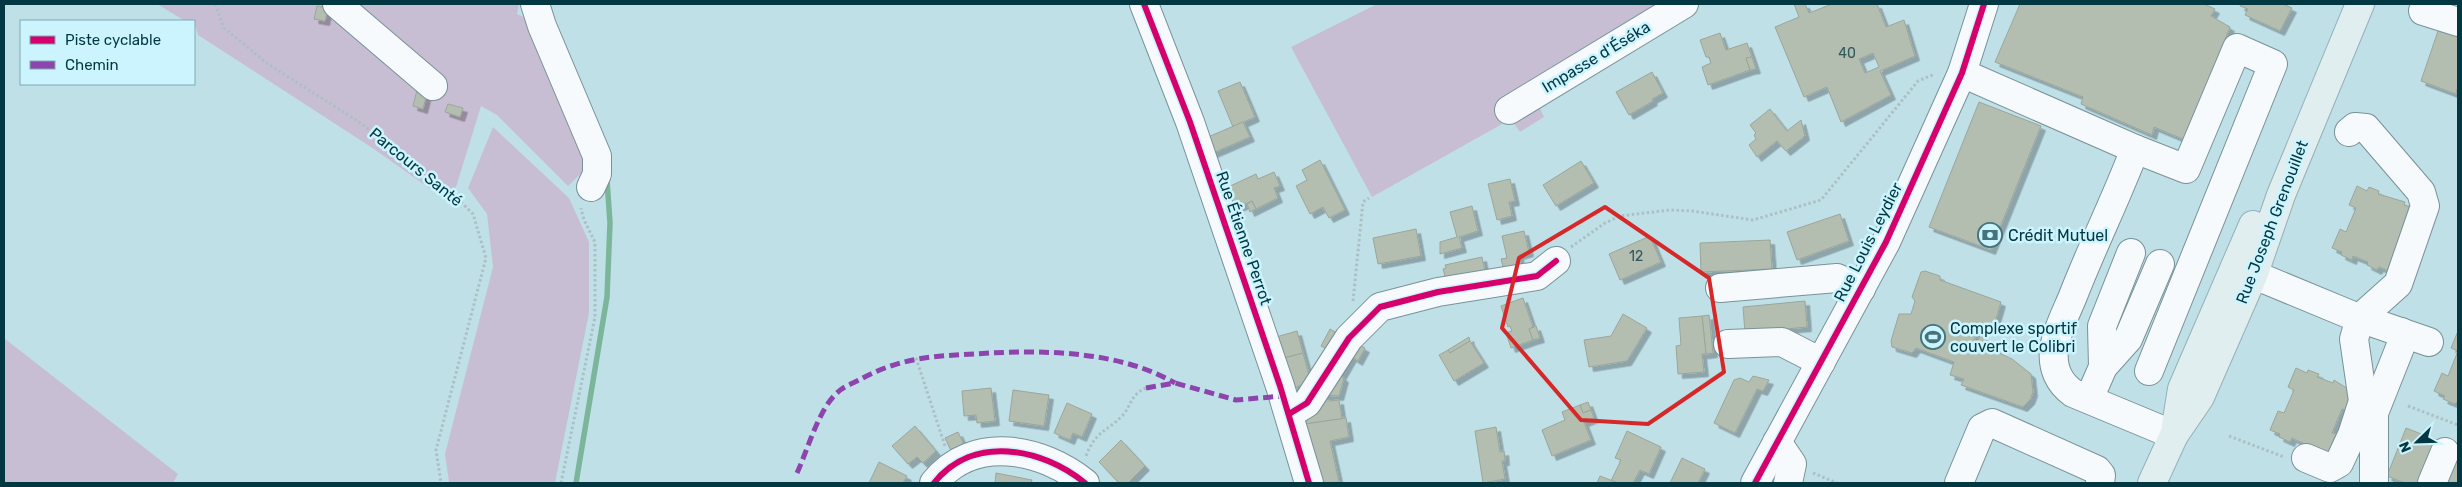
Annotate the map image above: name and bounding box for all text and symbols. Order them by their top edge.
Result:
street label: Impasse d'Éséka [1538,17,1654,97]
legend [20,20,195,85]
text: Piste cyclable [65,31,161,49]
house number: 40 [1838,45,1856,62]
text: Chemin [65,56,119,74]
street label: Parcours Santé [366,124,466,210]
street label: Rue Joseph Grenouillet [2232,137,2312,307]
street label: Rue Étienne Perrot [1212,169,1276,307]
street label: Rue Louis Leydier [1830,179,1906,305]
bank icon: Crédit Mutuel [1977,222,2003,248]
place label: Crédit Mutuel [2008,226,2108,245]
house number: 12 [1629,248,1643,265]
place label: Complexe sportif couvert le Colibri [1950,319,2078,356]
sports icon: Complexe sportif couvert le Colibri [1920,324,1946,350]
north arrow [2392,417,2442,467]
text: N [2396,439,2415,455]

